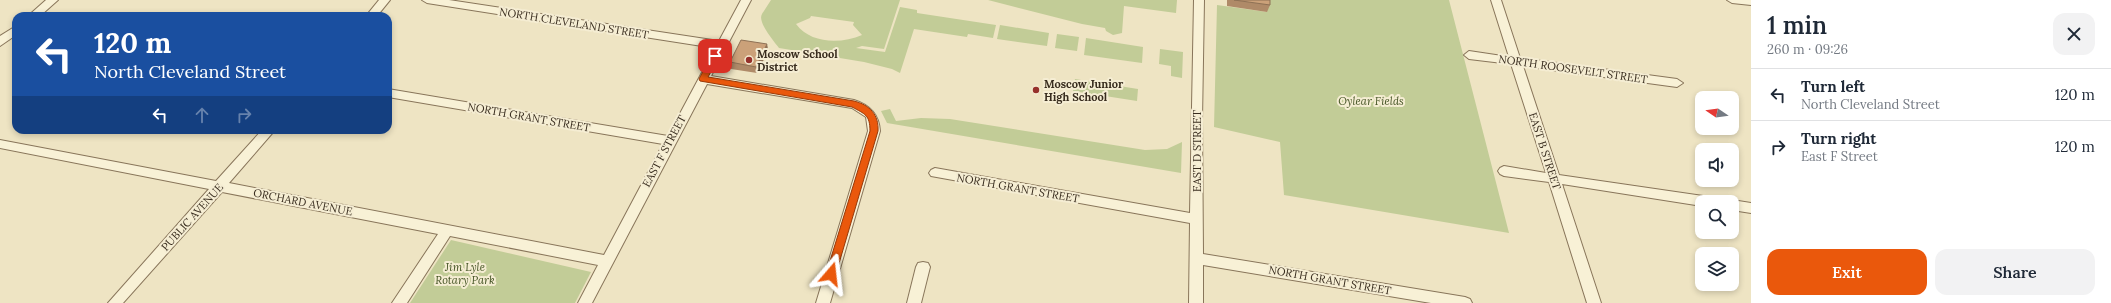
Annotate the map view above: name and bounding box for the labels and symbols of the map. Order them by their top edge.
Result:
street label: NORTH CLEVELAND STREET [498,4,650,42]
pin [698,39,732,73]
place label: Moscow School District [757,47,838,74]
street label: NORTH ROOSEVELT STREET [1498,52,1648,86]
marker: Moscow School District [744,55,754,65]
place label: Moscow Junior High School [1044,77,1124,104]
marker: Moscow Junior High School [1031,85,1041,95]
north arrow [1695,91,1739,135]
park label: Oylear Fields [1338,94,1404,108]
street label: NORTH GRANT STREET [467,99,591,135]
street label: EAST D STREET [1190,110,1204,192]
street label: EAST B STREET [1526,111,1564,191]
street label: EAST F STREET [639,113,689,189]
street label: NORTH GRANT STREET [956,170,1080,206]
street label: PUBLIC AVENUE [158,180,226,254]
street label: ORCHARD AVENUE [252,186,354,219]
position arrow [810,253,852,295]
park label: Jim Lyle Rotary Park [435,260,495,287]
street label: NORTH GRANT STREET [1268,262,1392,298]

